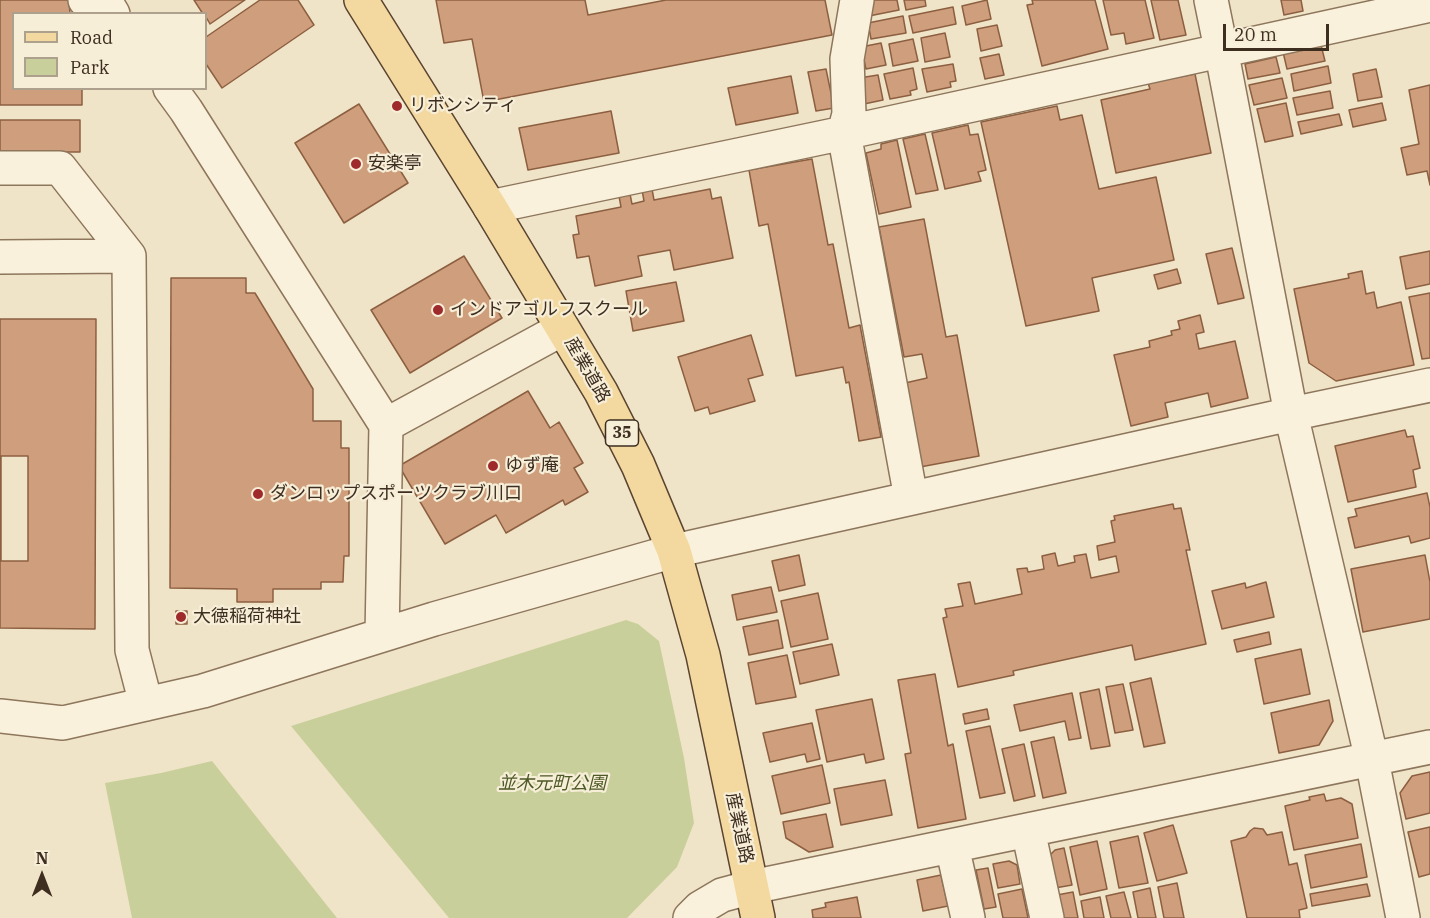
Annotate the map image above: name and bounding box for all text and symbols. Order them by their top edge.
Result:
legend [12,12,207,90]
scale bar [1226,12,1332,50]
text: 20 m [1234,23,1277,46]
text: Road [70,26,113,49]
text: Park [70,56,109,79]
place label: リボンシティ [409,95,517,117]
marker: リボンシティ [390,99,404,113]
place label: 安楽亭 [368,153,422,175]
marker: 安楽亭 [349,157,363,171]
place label: インドアゴルフスクール [450,299,648,321]
marker: インドアゴルフスクール [431,303,445,317]
street label: 産業道路 [560,333,614,407]
road number: 35 [606,420,638,446]
place label: ゆず庵 [505,455,559,477]
marker: ゆず庵 [486,459,500,473]
place label: ダンロップスポーツクラブ川口 [270,483,522,505]
marker: ダンロップスポーツクラブ川口 [251,487,265,501]
place label: 大徳稲荷神社 [193,606,301,628]
marker: 大徳稲荷神社 [174,610,188,624]
park label: 並木元町公園 [498,773,606,795]
street label: 産業道路 [721,791,757,865]
north arrow [12,846,72,906]
text: N [36,848,48,868]

